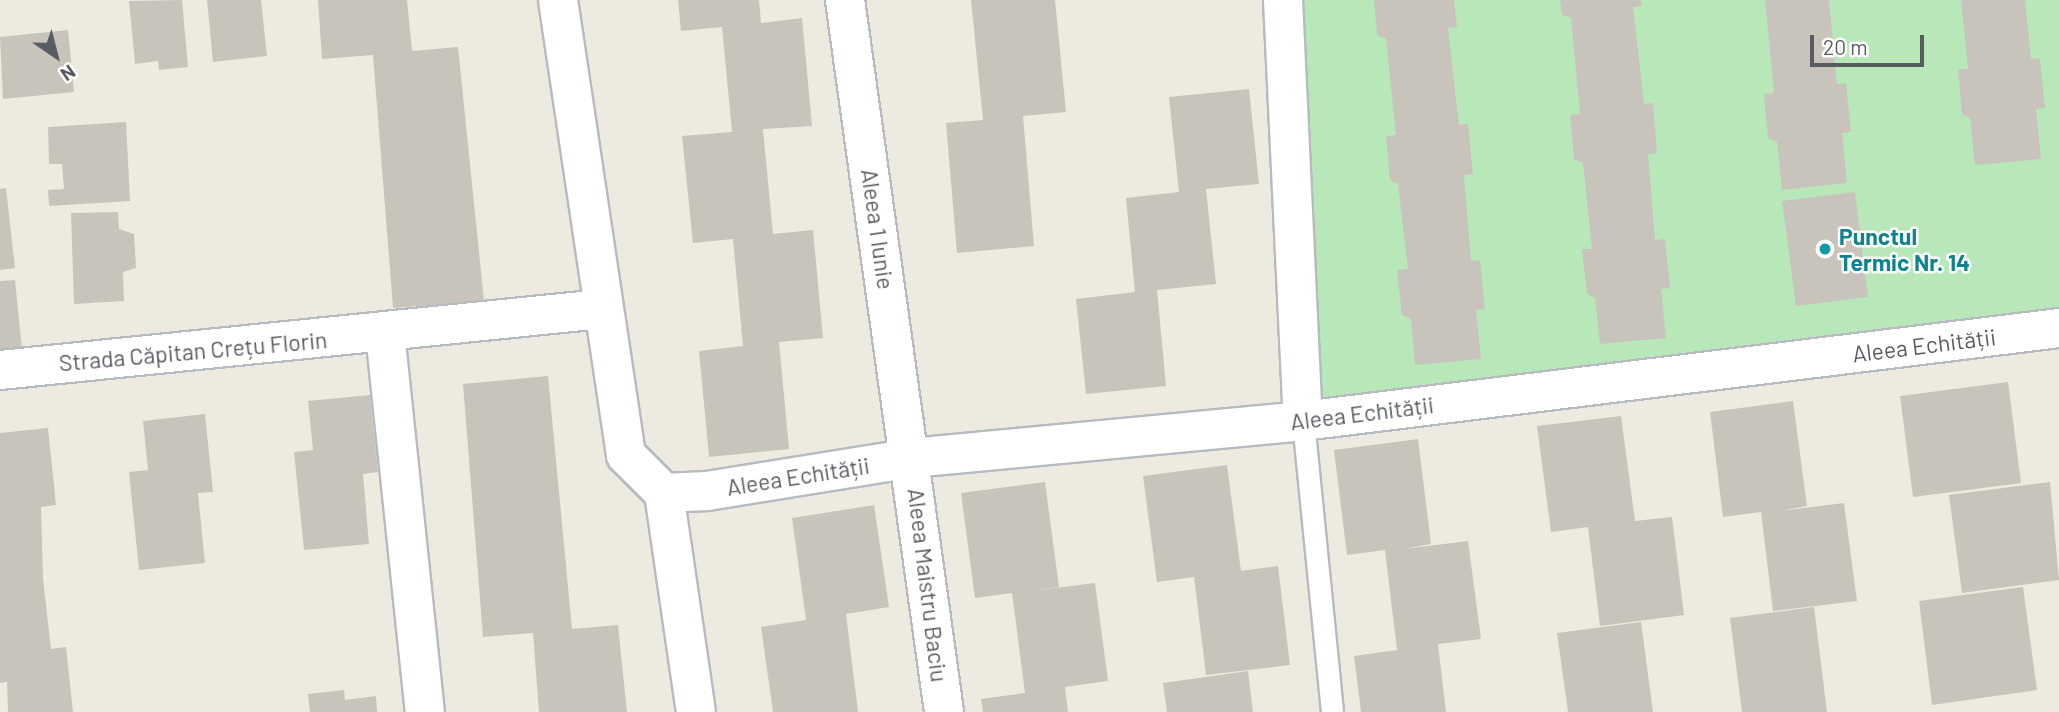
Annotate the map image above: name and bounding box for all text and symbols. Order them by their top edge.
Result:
north arrow [21,21,91,91]
scale bar [1814,21,1928,65]
text: 20 m [1823,34,1868,59]
text: N [57,61,80,87]
street label: Aleea 1 Iunie [856,167,900,291]
place label: Punctul Termic Nr. 14 [1839,222,1970,276]
marker: Punctul Termic Nr. 14 [1817,241,1833,257]
street label: Aleea Echității [1851,323,1997,367]
street label: Strada Căpitan Crețu Florin [58,326,328,376]
street label: Aleea Echității [1289,391,1435,435]
street label: Aleea Echității [725,451,871,501]
street label: Aleea Maistru Baciu [902,487,954,683]

